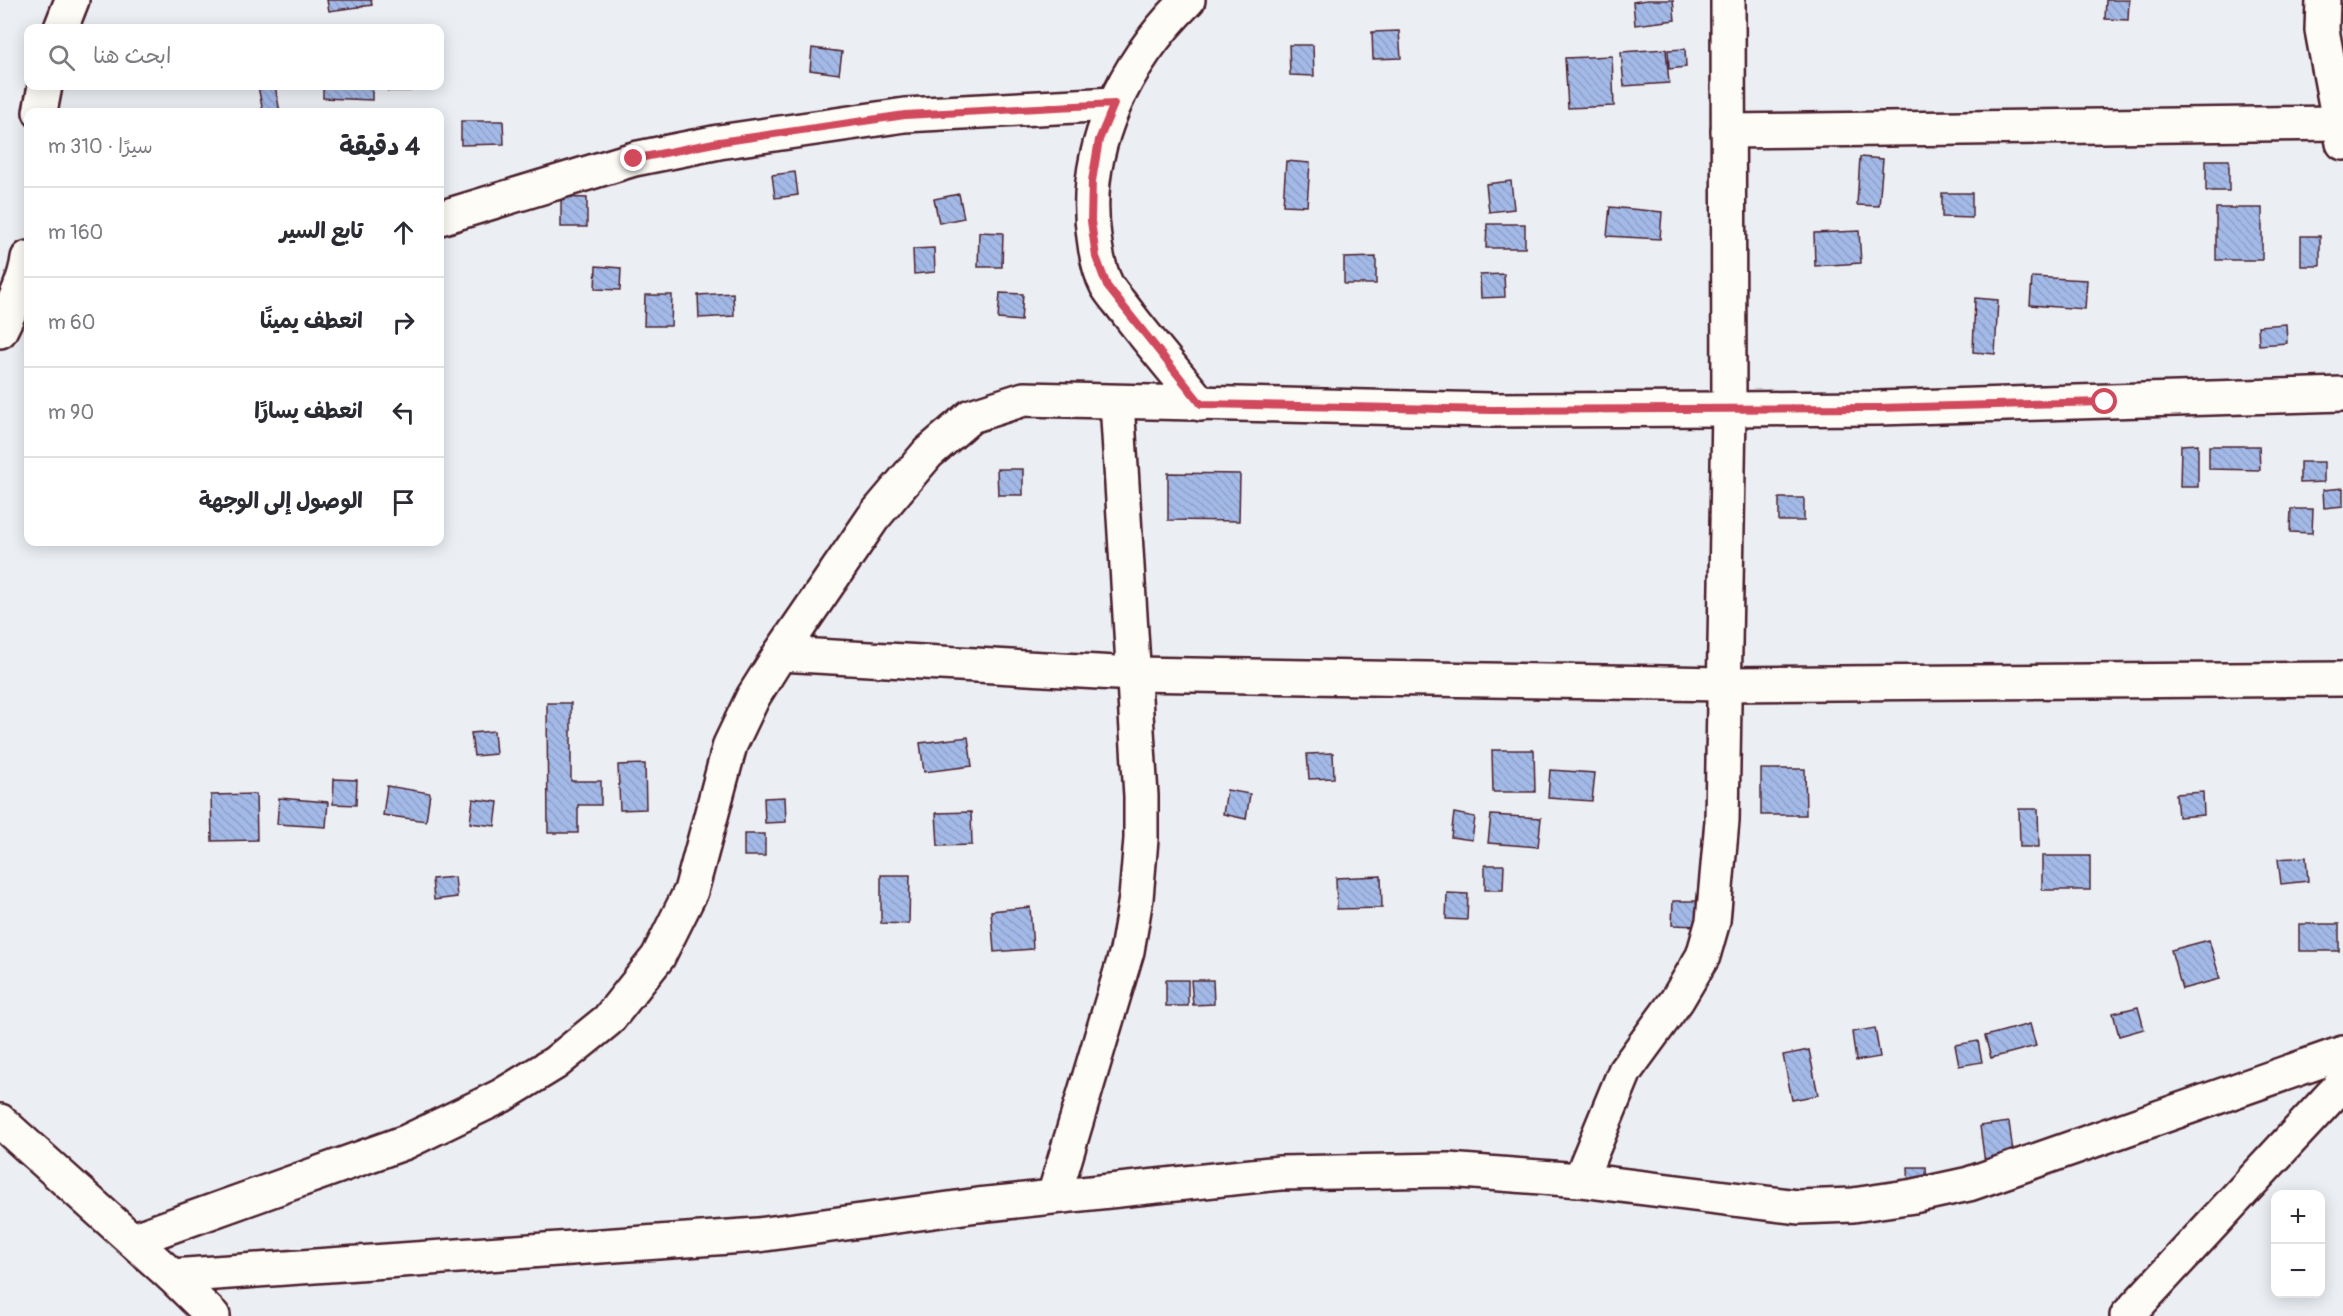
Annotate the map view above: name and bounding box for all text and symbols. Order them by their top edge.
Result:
search box [24,24,444,90]
icon: search [45,41,78,74]
text: ابحث هنا [93,42,171,70]
text: 4 دقيقة [339,131,420,163]
text: سيرًا · 310 m [48,134,153,159]
route end [620,145,646,171]
icon: ahead [387,216,420,249]
text: تابع السير [280,217,363,245]
text: 160 m [48,220,103,245]
icon: right [387,306,420,339]
text: انعطف يمينًا [260,307,363,335]
text: 60 m [48,310,95,335]
route start [2091,388,2117,414]
icon: left [387,396,420,429]
text: انعطف يسارًا [254,397,363,425]
text: 90 m [48,400,94,425]
icon: arrive [387,486,420,519]
text: الوصول إلى الوجهة [199,487,363,515]
map controls [2271,1190,2325,1298]
button: + [2271,1190,2325,1244]
button: − [2271,1244,2325,1298]

